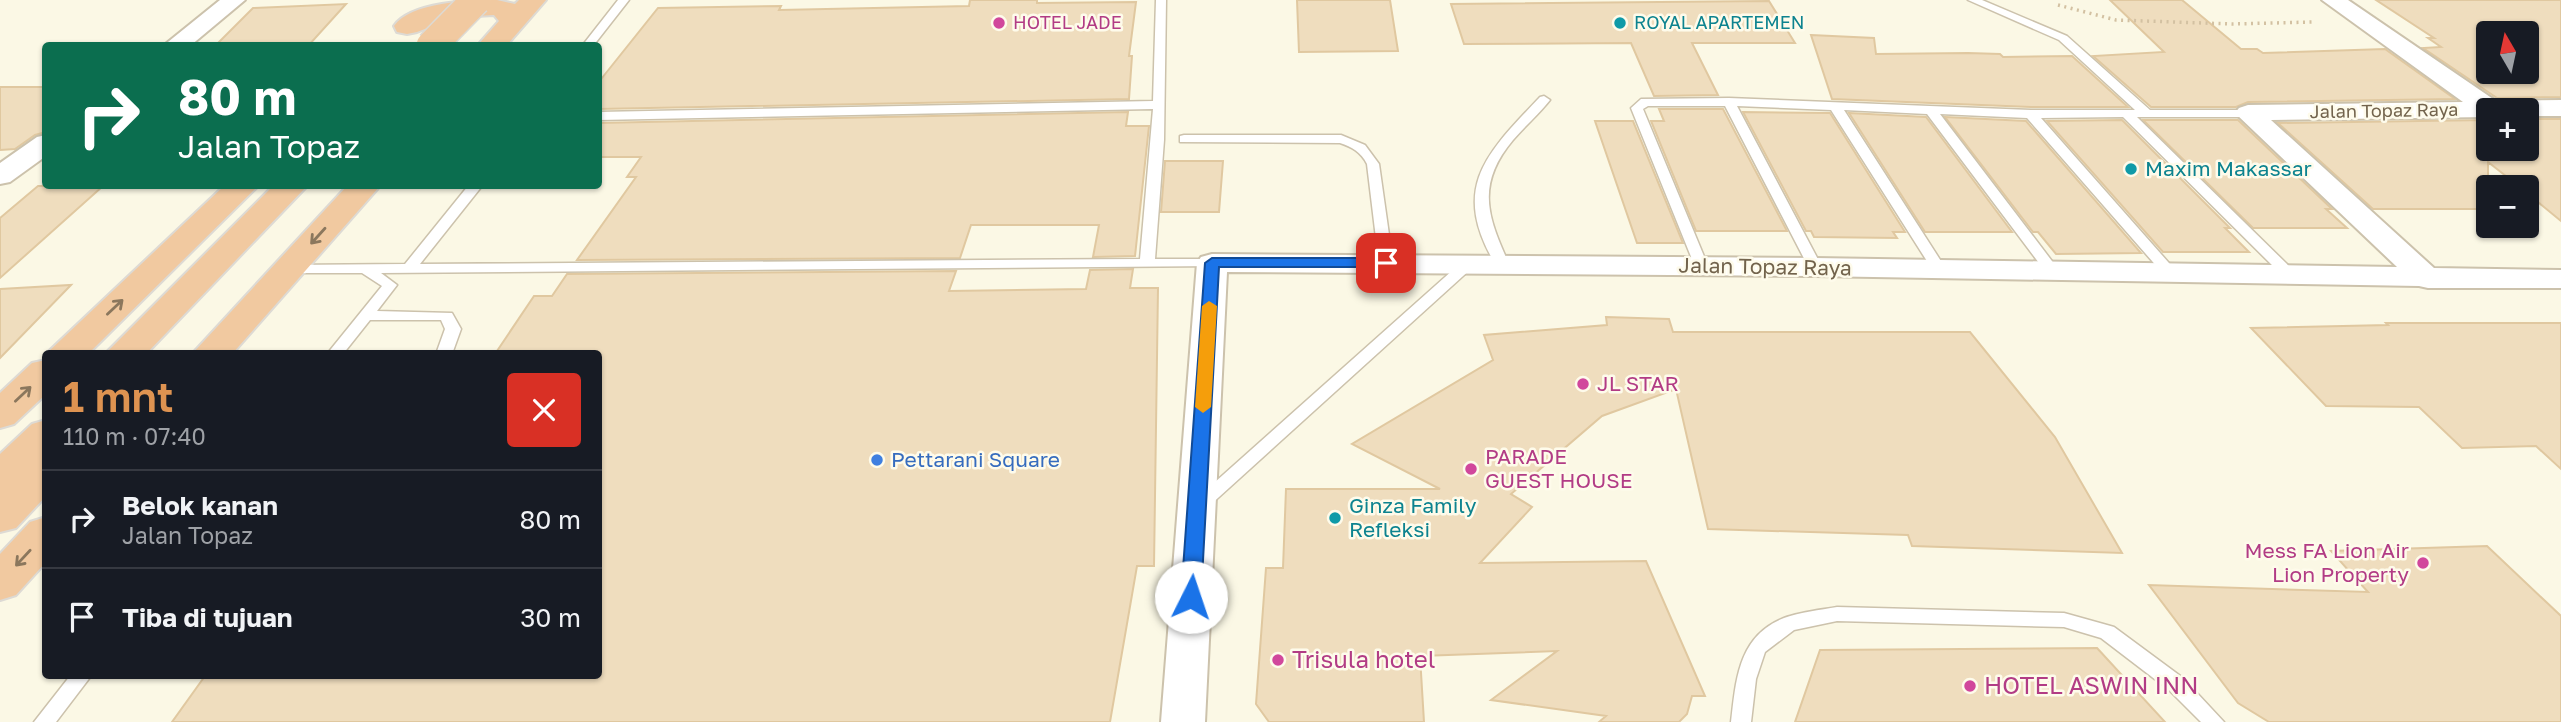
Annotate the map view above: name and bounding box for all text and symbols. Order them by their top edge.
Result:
place label: HOTEL JADE [1013,11,1122,33]
place label: ROYAL APARTEMEN [1634,11,1804,33]
marker: HOTEL JADE [991,15,1007,31]
marker: ROYAL APARTEMEN [1612,15,1628,31]
north arrow [2476,21,2539,84]
map controls [2476,21,2539,238]
text: 80 m [178,67,296,126]
icon: right [63,70,154,161]
street label: Jalan Topaz Raya [2310,98,2458,122]
button: + [2476,98,2539,161]
text: Jalan Topaz [178,127,360,165]
place label: Maxim Makassar [2145,155,2312,181]
marker: Maxim Makassar [2123,161,2139,177]
button: − [2476,175,2539,238]
one-way arrow [310,227,326,245]
pin [1356,233,1416,293]
icon: arrive [1367,244,1405,282]
street label: Jalan Topaz Raya [1678,251,1852,281]
one-way arrow [106,298,123,315]
place label: JL STAR [1597,370,1679,396]
text: 1 mnt [63,371,174,421]
button: close [507,373,581,447]
marker: JL STAR [1575,376,1591,392]
one-way arrow [14,385,31,402]
text: 110 m · 07:40 [63,422,206,450]
place label: PARADE GUEST HOUSE [1485,443,1633,493]
place label: Pettarani Square [891,446,1060,472]
marker: Pettarani Square [869,452,885,468]
marker: PARADE GUEST HOUSE [1463,461,1479,477]
text: Belok kanan [122,490,278,521]
place label: Ginza Family Refleksi [1349,492,1477,542]
icon: right [63,500,101,538]
text: 80 m [520,504,581,535]
marker: Ginza Family Refleksi [1327,510,1343,526]
text: Jalan Topaz [122,521,253,549]
place label: Mess FA Lion Air Lion Property [2244,537,2409,587]
one-way arrow [14,549,31,566]
marker: Mess FA Lion Air Lion Property [2415,555,2431,571]
position arrow [1154,560,1228,634]
icon: arrive [63,598,101,636]
text: Tiba di tujuan [122,602,292,633]
text: 30 m [520,602,581,633]
place label: Trisula hotel [1292,644,1435,673]
marker: Trisula hotel [1270,652,1286,668]
place label: HOTEL ASWIN INN [1984,670,2199,699]
marker: HOTEL ASWIN INN [1962,678,1978,694]

